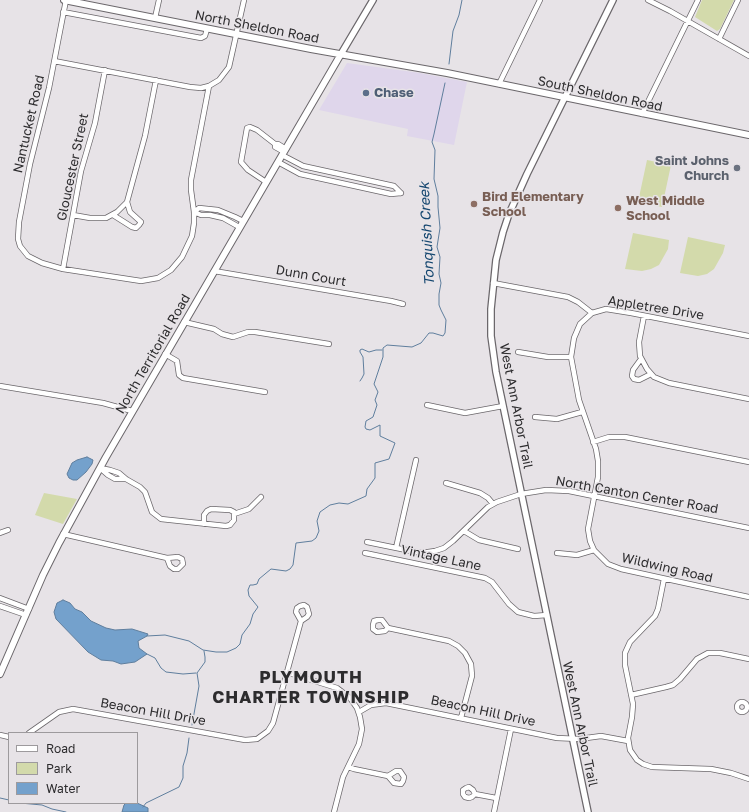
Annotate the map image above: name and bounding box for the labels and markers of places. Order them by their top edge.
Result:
place label: Chase [374,85,414,101]
marker: Chase [361,88,371,98]
place label: Saint Johns Church [655,153,729,184]
marker: Saint Johns Church [732,163,742,173]
place label: Bird Elementary School [482,189,584,220]
place label: West Middle School [626,193,705,224]
marker: Bird Elementary School [469,199,479,209]
marker: West Middle School [613,203,623,213]

